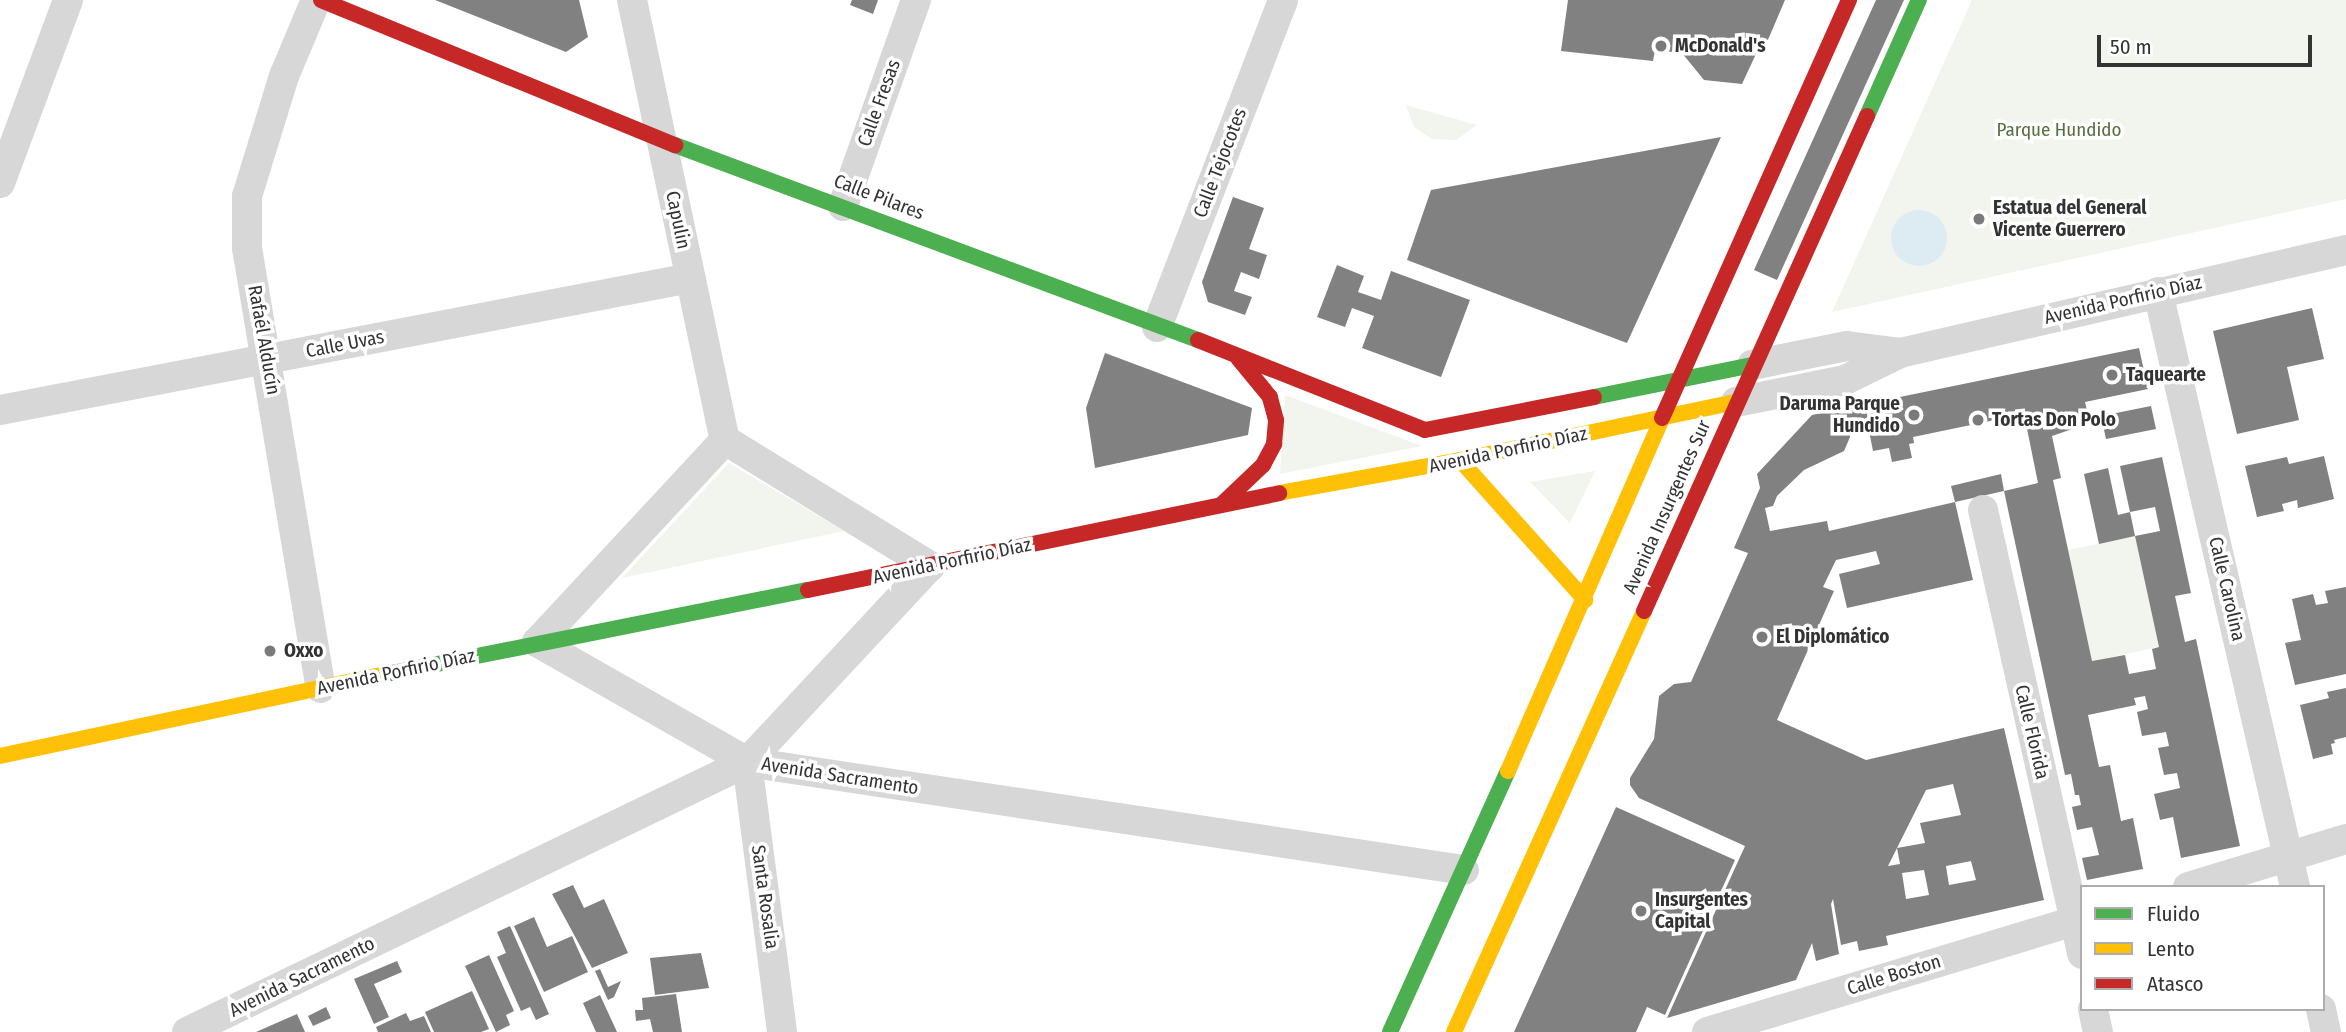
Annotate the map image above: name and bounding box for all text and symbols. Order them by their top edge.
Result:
scale bar [2101,21,2316,65]
text: 50 m [2110,34,2152,60]
place label: McDonald's [1675,35,1765,57]
marker: McDonald's [1653,38,1669,54]
street label: Calle Fresas [853,56,905,150]
street label: Calle Tejocotes [1189,105,1251,221]
park label: Parque Hundido [1997,119,2121,141]
street label: Calle Pilares [831,169,927,225]
street label: Capulin [661,189,695,251]
place label: Estatua del General Vicente Guerrero [1993,197,2147,241]
marker: Estatua del General Vicente Guerrero [1971,211,1987,227]
street label: Avenida Porfirio Díaz [2042,271,2204,329]
street label: Rafaél Alducín [243,283,285,397]
street label: Calle Uvas [304,325,386,363]
place label: Taquearte [2126,364,2206,386]
marker: Taquearte [2104,367,2120,383]
place label: Daruma Parque Hundido [1780,393,1900,437]
marker: Daruma Parque Hundido [1906,407,1922,423]
place label: Tortas Don Polo [1992,409,2116,431]
marker: Tortas Don Polo [1970,412,1986,428]
street label: Avenida Insurgentes Sur [1618,417,1716,597]
street label: Avenida Porfirio Díaz [1427,422,1589,478]
street label: Avenida Porfirio Díaz [871,533,1033,589]
street label: Calle Carolina [2204,535,2250,643]
place label: El Diplomático [1776,626,1889,648]
marker: El Diplomático [1754,629,1770,645]
place label: Oxxo [284,640,324,662]
marker: Oxxo [262,643,278,659]
street label: Avenida Porfirio Díaz [315,644,477,700]
street label: Calle Florida [2010,683,2054,781]
street label: Avenida Sacramento [760,752,920,800]
street label: Santa Rosalia [746,843,784,951]
legend [2080,885,2325,1011]
place label: Insurgentes Capital [1655,889,1748,933]
text: Fluido [2147,901,2200,927]
marker: Insurgentes Capital [1633,903,1649,919]
street label: Avenida Sacramento [226,932,378,1022]
text: Lento [2147,936,2195,962]
street label: Calle Boston [1844,950,1944,1000]
text: Atasco [2147,971,2204,997]

